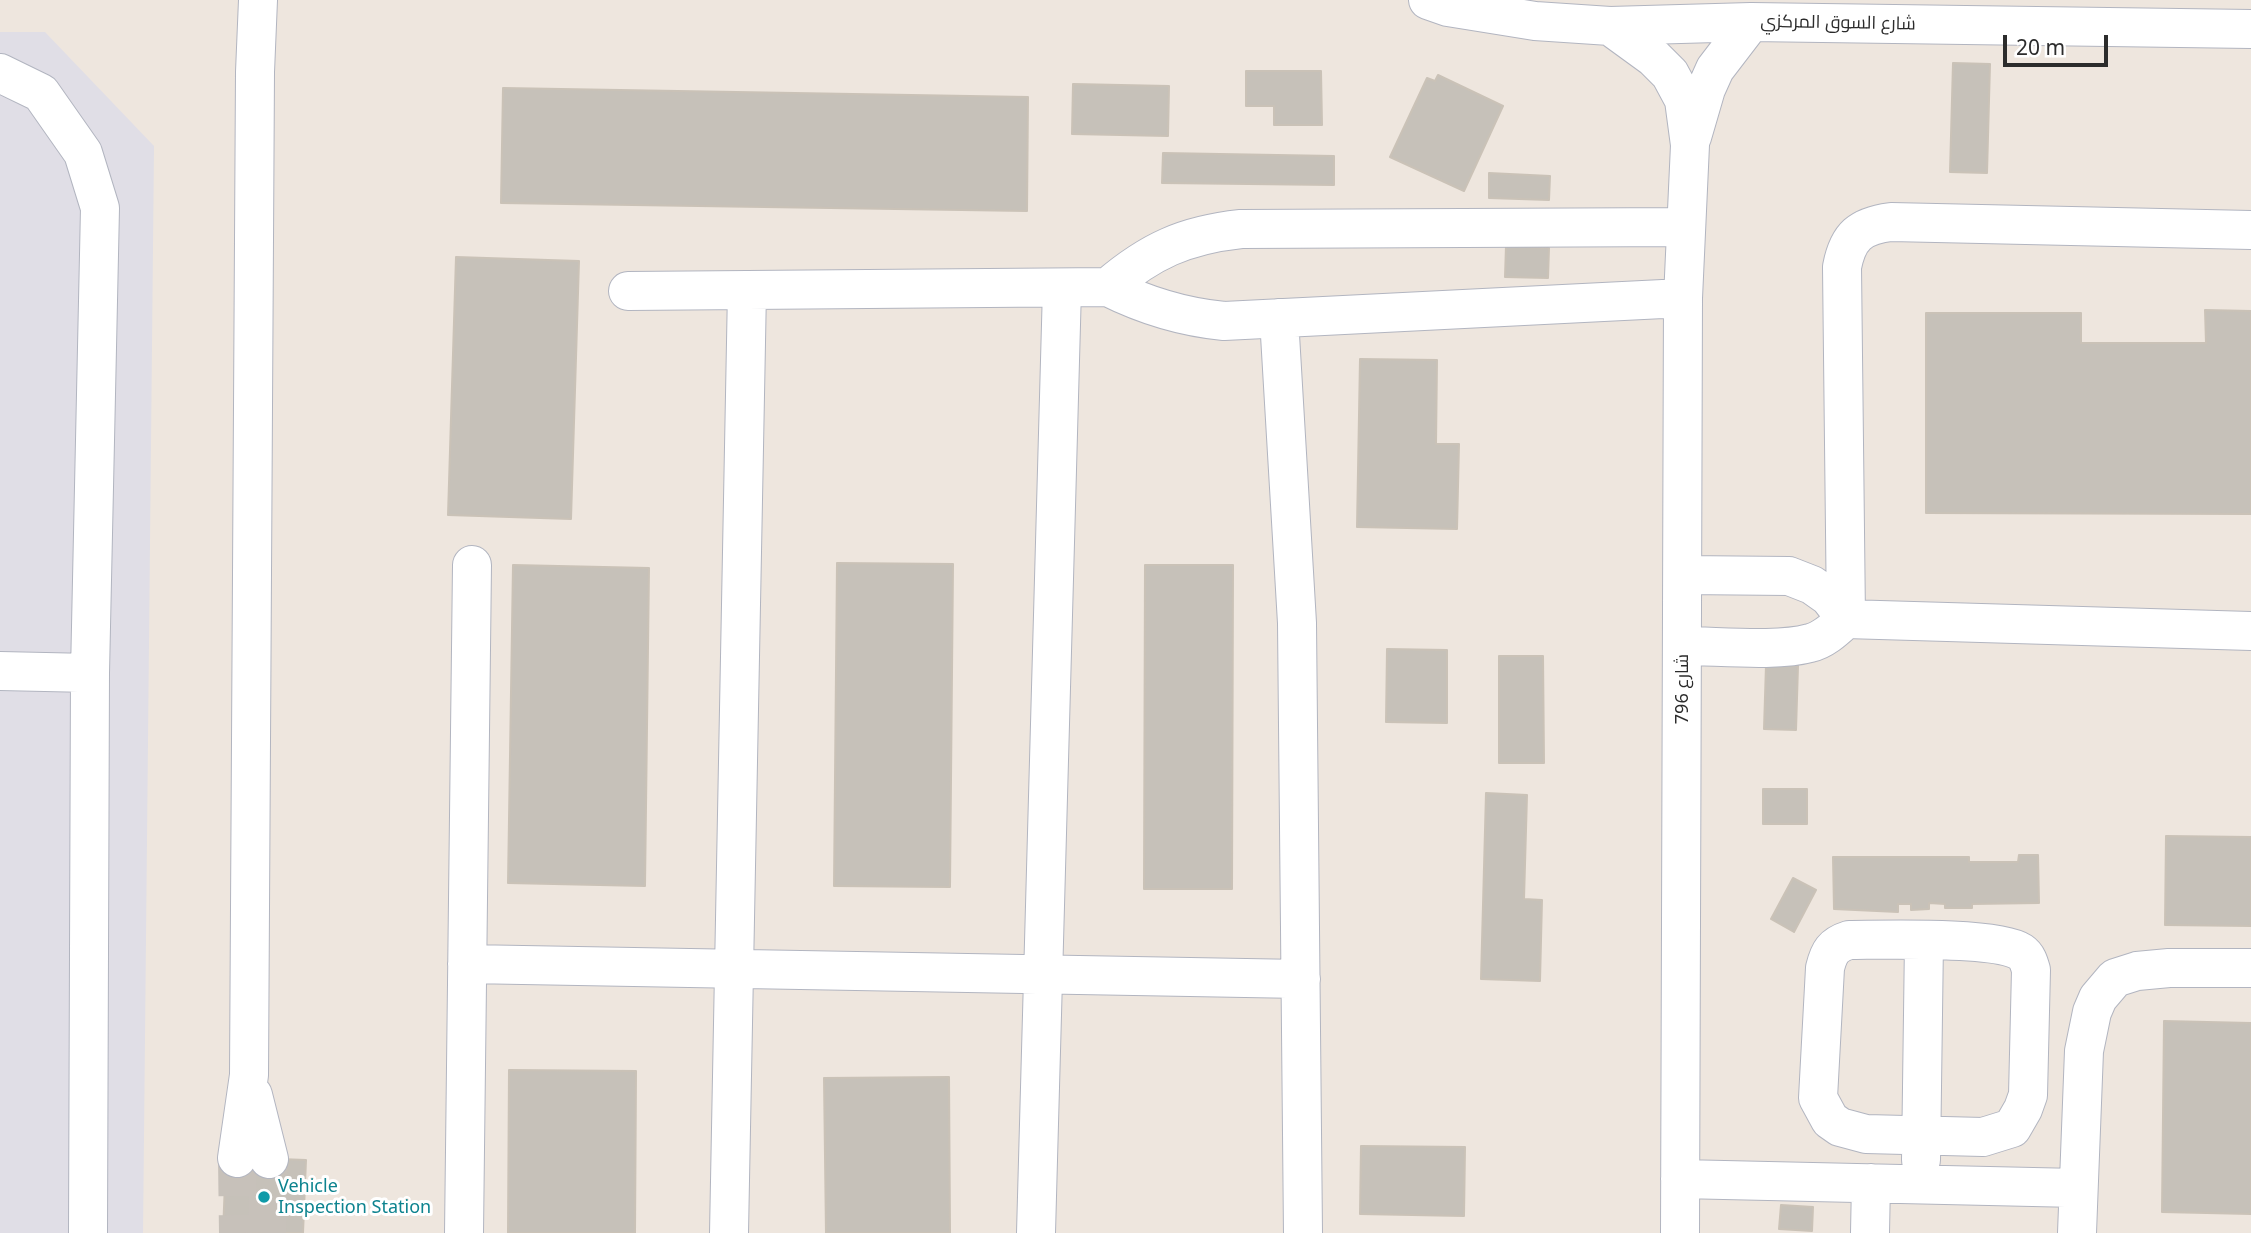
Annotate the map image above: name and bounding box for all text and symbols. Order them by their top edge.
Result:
street label: شارع السوق المركزي [1760,11,1916,35]
scale bar [2006,21,2111,65]
text: 20 m [2016,33,2065,61]
street label: شارع 796 [1672,654,1694,724]
place label: Vehicle Inspection Station [278,1176,431,1218]
marker: Vehicle Inspection Station [256,1189,272,1205]

